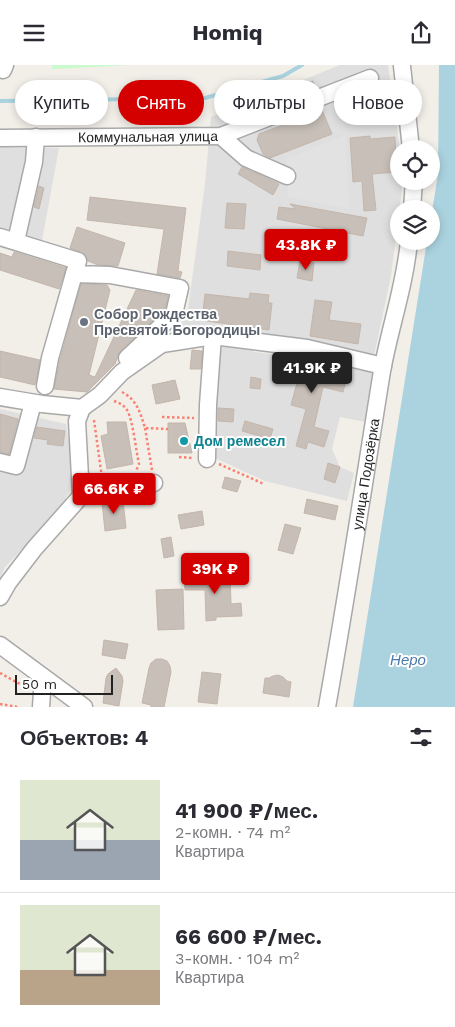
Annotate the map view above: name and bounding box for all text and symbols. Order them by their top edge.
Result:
icon: menu [20,19,48,47]
icon: share [407,19,435,47]
text: Homiq [192,20,263,45]
chip: Купить [15,80,108,125]
chip: Снять [118,80,204,125]
chip: Фильтры [214,80,324,125]
chip: Новое [334,80,422,125]
street label: Коммунальная улица [78,128,218,145]
map controls [390,140,440,250]
button: locate [390,140,440,190]
button: layers [390,200,440,250]
pin: 43.8K ₽ [260,229,352,271]
text: 43.8K ₽ [275,235,337,254]
place label: Собор Рождества Пресвятой Богородицы [94,306,260,338]
marker: Собор Рождества Пресвятой Богородицы [78,316,90,328]
pin: 41.9K ₽ [266,351,358,394]
text: 41.9K ₽ [283,358,341,377]
street label: улица Подозёрка [349,417,382,531]
place label: Дом ремесел [194,433,285,449]
marker: Дом ремесел [178,435,190,447]
pin: 66.6K ₽ [68,473,160,515]
text: 66.6K ₽ [84,479,144,498]
pin: 39K ₽ [180,553,250,595]
text: 39K ₽ [192,559,238,578]
water label: Неро [390,651,426,669]
scale bar [15,672,112,695]
text: 50 m [22,676,57,692]
icon: filters [407,723,435,751]
text: Объектов: 4 [20,725,148,750]
text: 41 900 ₽/мес. [175,798,318,823]
icon: home [60,800,120,860]
text: 2-комн. · 74 m² [175,823,290,842]
text: Квартира [175,842,244,861]
text: 66 600 ₽/мес. [175,924,322,949]
icon: home [60,925,120,985]
text: 3-комн. · 104 m² [175,949,299,968]
text: Квартира [175,968,244,987]

